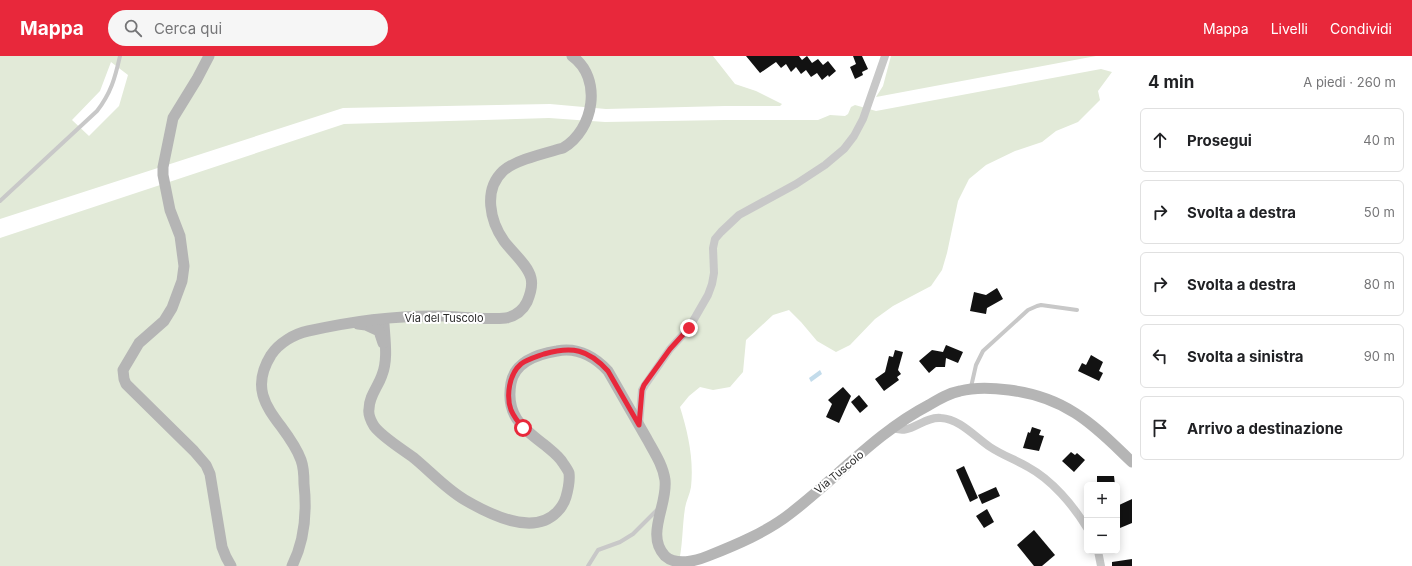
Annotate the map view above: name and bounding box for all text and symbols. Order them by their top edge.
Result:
search box [108,10,388,46]
text: Mappa [20,17,84,40]
icon: search [122,17,144,39]
text: Cerca qui [154,19,222,38]
text: Mappa [1203,20,1249,37]
text: Livelli [1271,20,1308,37]
text: Condividi [1330,20,1392,37]
text: 4 min [1148,72,1194,92]
text: A piedi · 260 m [1303,74,1396,90]
icon: ahead [1149,129,1171,151]
text: Prosegui [1187,131,1252,150]
text: 40 m [1363,132,1395,148]
icon: right [1149,201,1171,223]
text: Svolta a destra [1187,203,1296,222]
text: 50 m [1364,204,1395,220]
icon: right [1149,273,1171,295]
text: Svolta a destra [1187,275,1296,294]
text: 80 m [1364,276,1395,292]
street label: Via del Tuscolo [404,311,484,325]
route end [680,319,698,337]
icon: left [1149,345,1171,367]
text: Svolta a sinistra [1187,347,1304,366]
text: 90 m [1364,348,1395,364]
icon: arrive [1149,417,1171,439]
route start [514,419,532,437]
text: Arrivo a destinazione [1187,419,1343,438]
street label: Via Tuscolo [811,447,867,497]
map controls [1084,482,1120,554]
button: + [1084,482,1120,518]
button: − [1084,518,1120,554]

